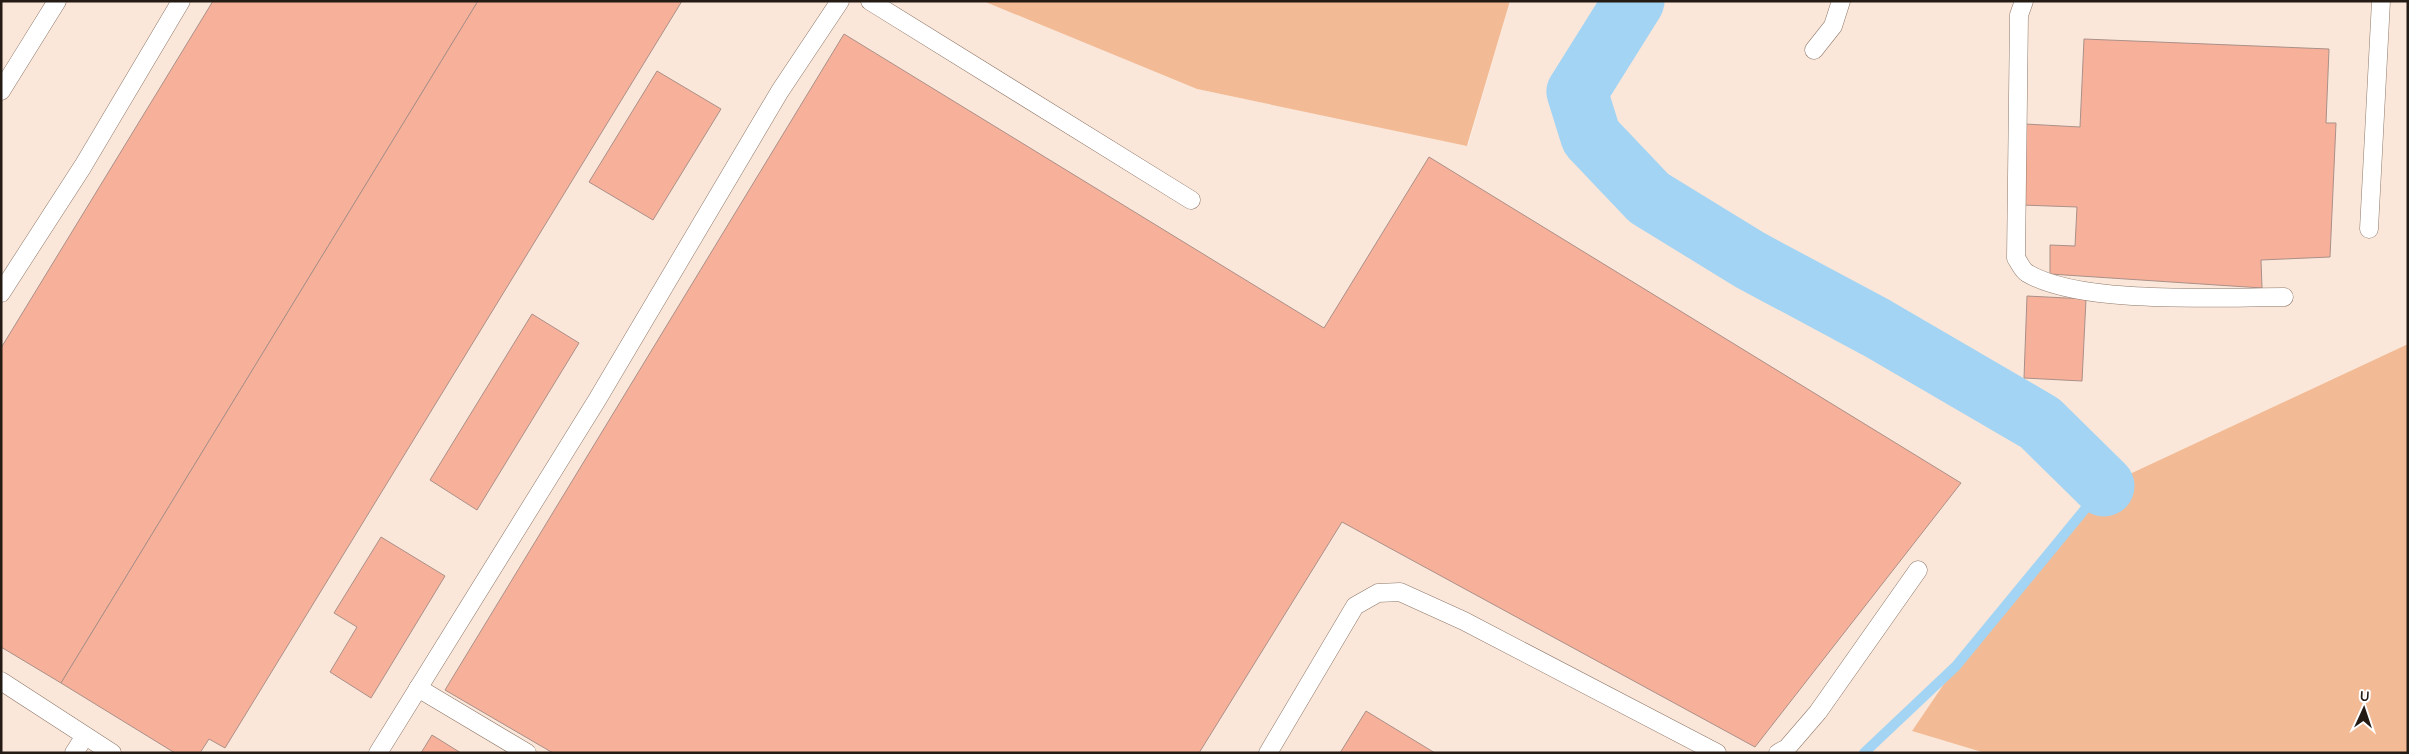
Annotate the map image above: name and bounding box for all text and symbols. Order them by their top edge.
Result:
north arrow [2339,684,2389,734]
text: U [2359,687,2370,705]

